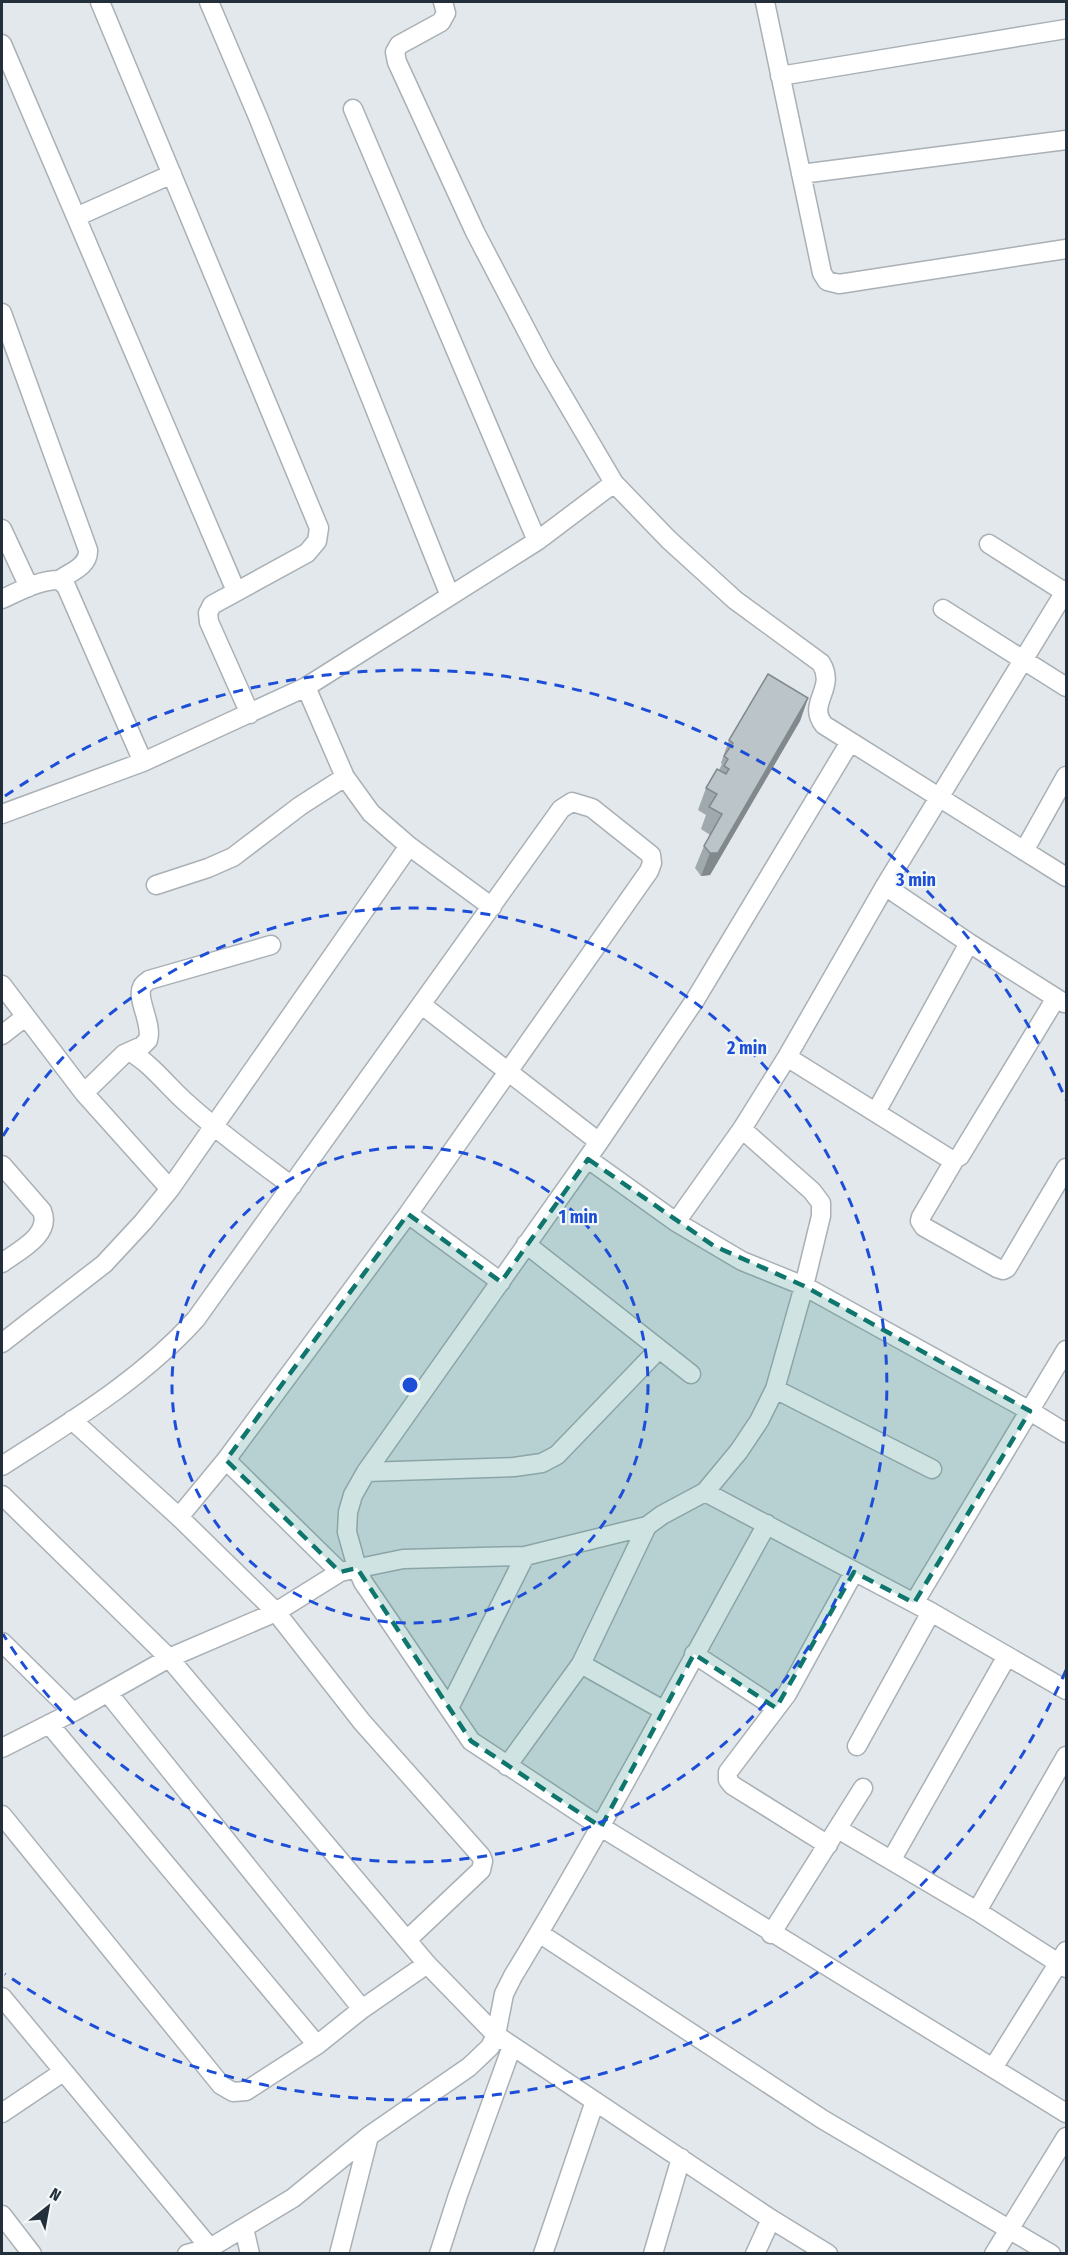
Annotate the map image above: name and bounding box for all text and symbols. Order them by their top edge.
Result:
text: 3 min [895,869,936,891]
text: 2 min [726,1037,767,1059]
text: 1 min [558,1206,598,1228]
centre of rings [400,1375,420,1395]
north arrow [18,2177,78,2237]
text: N [46,2184,64,2205]

